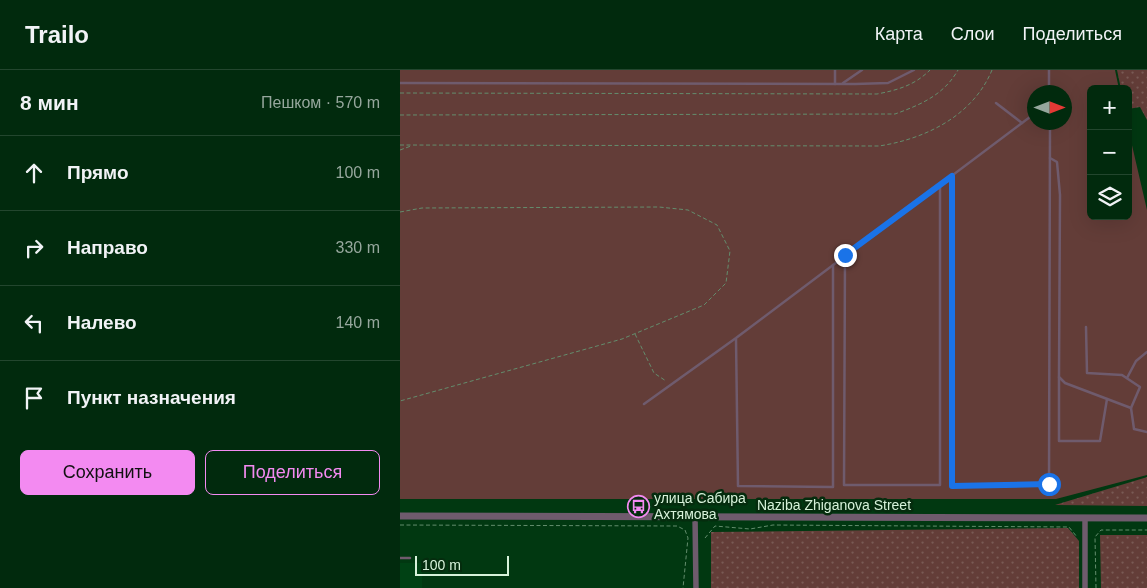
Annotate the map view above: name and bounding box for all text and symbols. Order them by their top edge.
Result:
text: Trailo [25,21,89,48]
text: Карта [875,24,923,44]
text: Слои [951,24,995,44]
text: Поделиться [1023,24,1122,44]
north arrow [1027,85,1072,130]
map controls [1087,85,1132,220]
button: + [1087,85,1132,130]
text: 8 мин [20,91,79,114]
text: Пешком · 570 m [261,94,380,111]
button: − [1087,130,1132,175]
icon: ahead [20,159,48,187]
text: Прямо [67,162,129,183]
text: 100 m [336,164,380,181]
button: layers [1087,175,1132,220]
icon: right [20,234,48,262]
text: Направо [67,237,148,258]
text: 330 m [336,239,380,256]
route end [834,244,857,267]
icon: left [20,309,48,337]
text: Налево [67,312,137,333]
text: 140 m [336,314,380,331]
icon: arrive [20,384,48,412]
text: Пункт назначения [67,387,236,408]
button: Сохранить [20,450,195,495]
button: Поделиться [205,450,380,495]
route start [1038,473,1061,496]
place label: улица Сабира Ахтямова [654,490,746,522]
bus stop icon: улица Сабира Ахтямова [626,494,650,518]
street label: Naziba Zhiganova Street [757,497,911,513]
scale bar [415,553,509,576]
text: 100 m [422,557,461,573]

